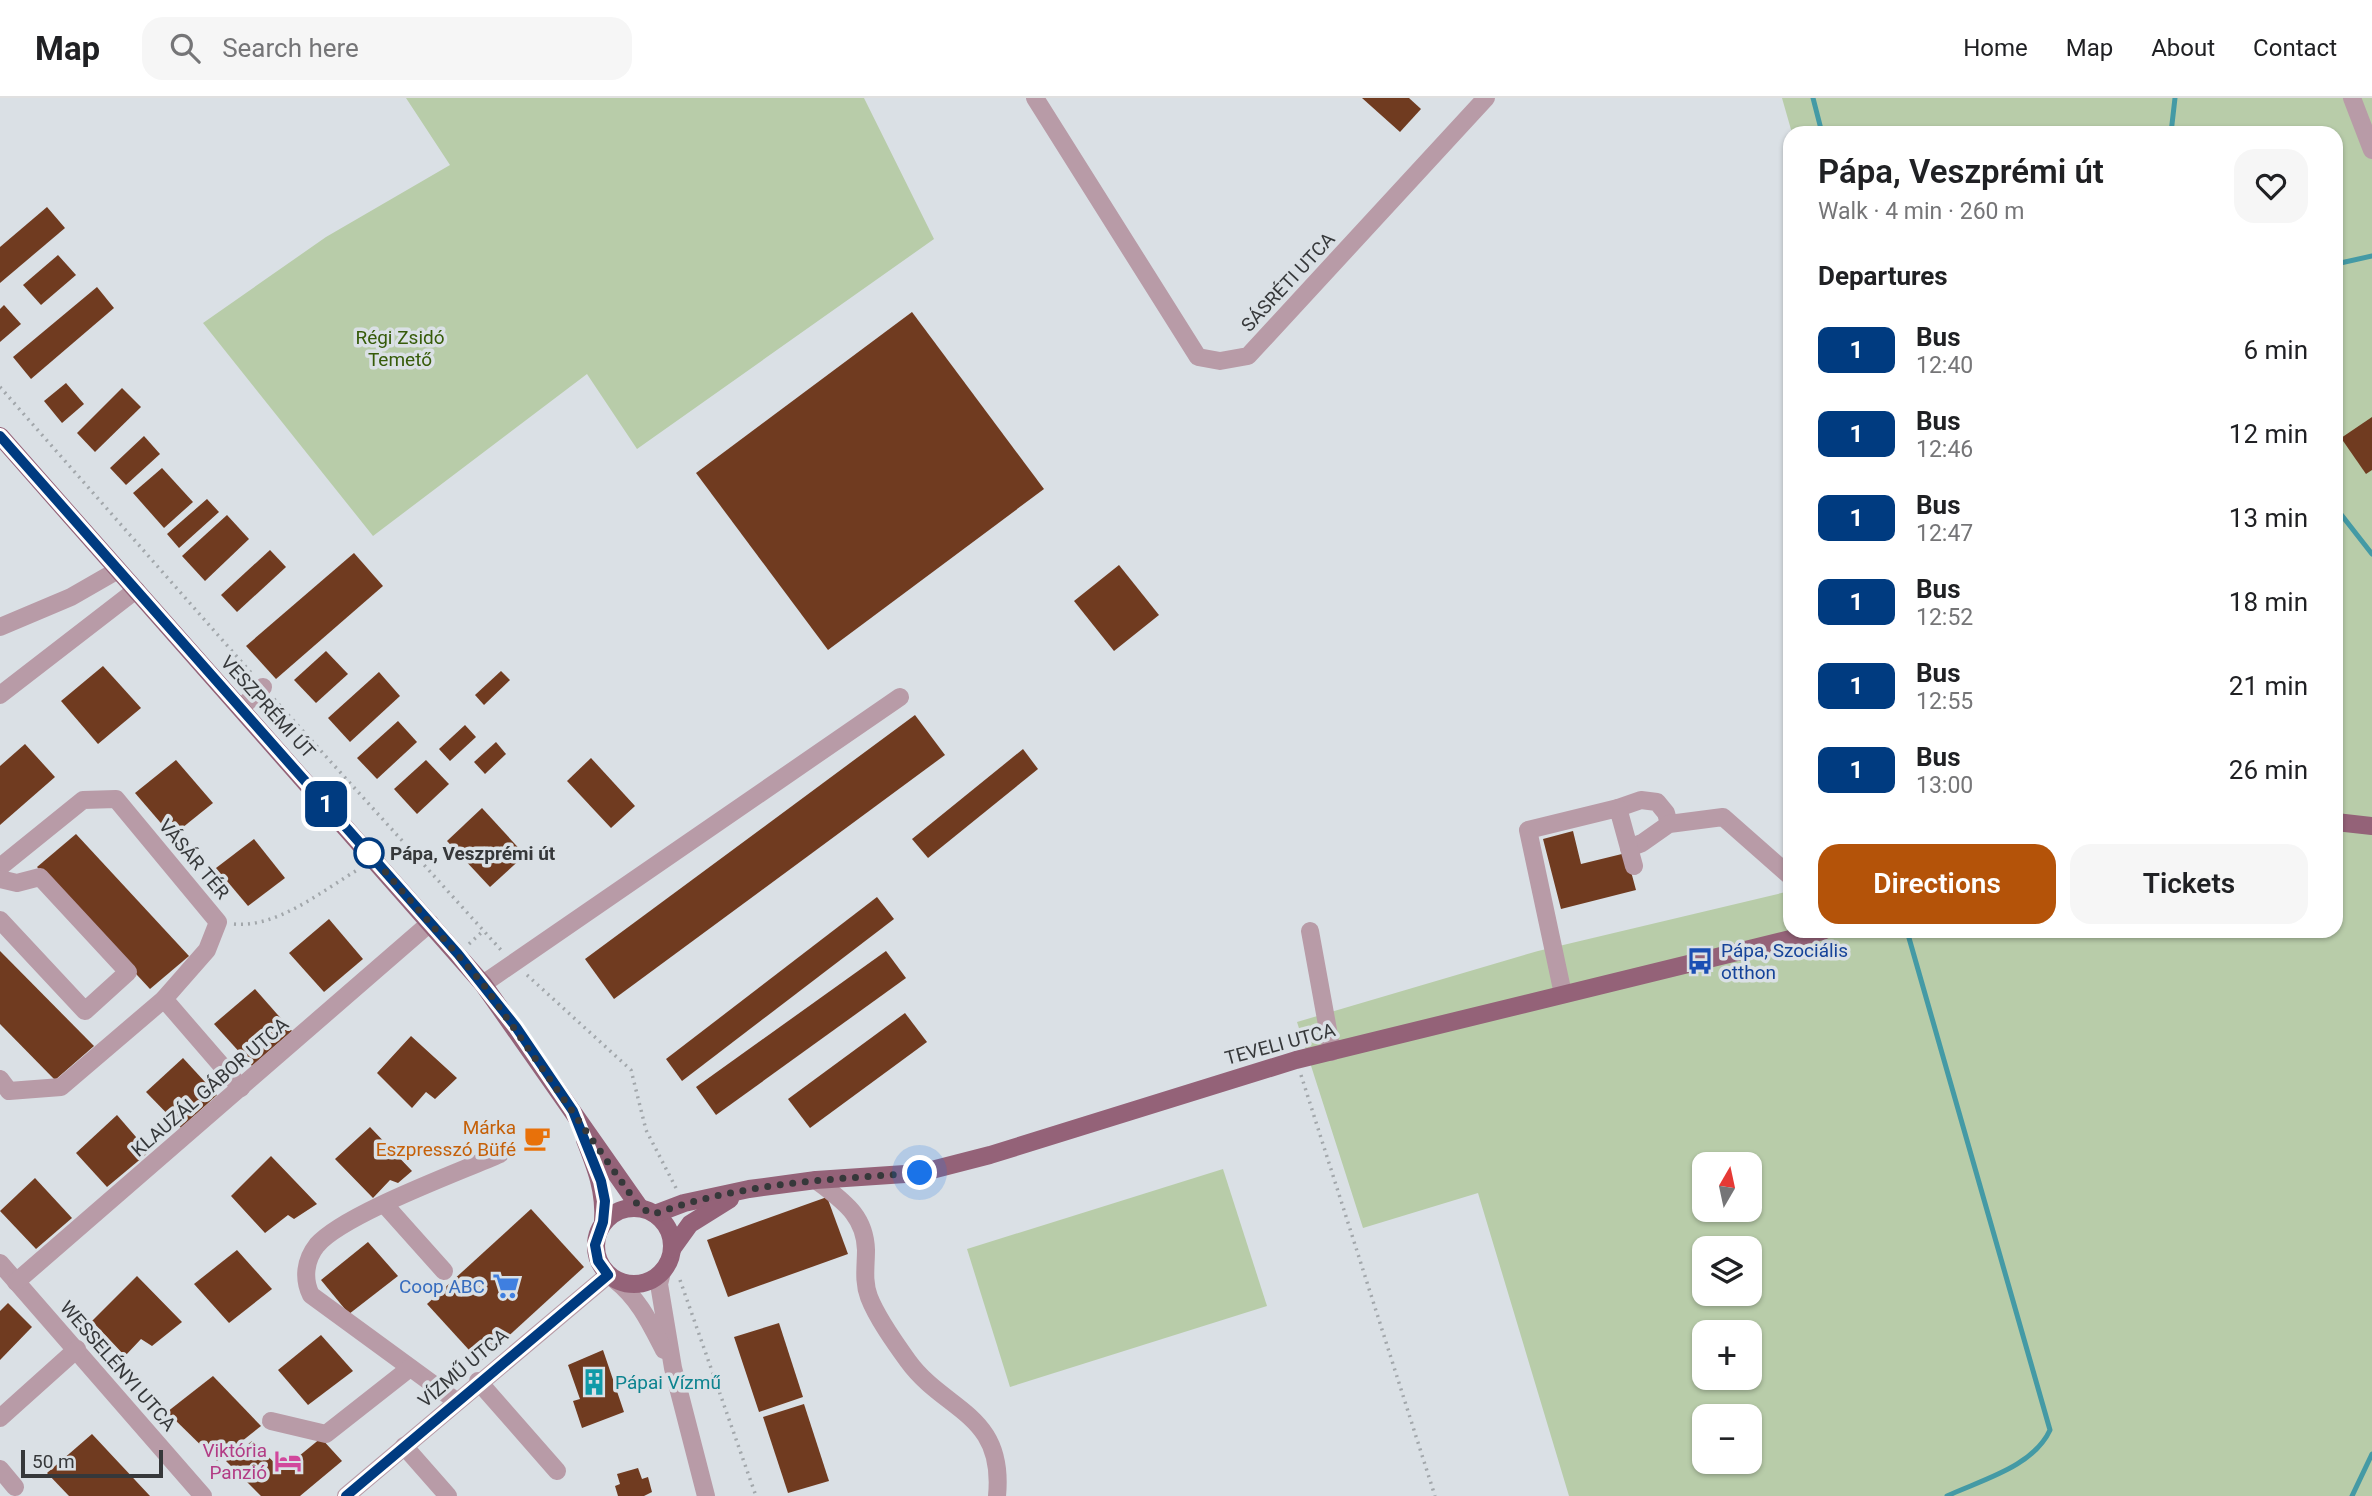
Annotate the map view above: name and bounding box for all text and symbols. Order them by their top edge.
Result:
search box [142,17,632,80]
text: Map [35,29,100,68]
icon: search [166,29,204,67]
text: Search here [222,33,359,63]
text: Home [1963,34,2028,62]
text: Map [2066,34,2113,62]
text: About [2151,34,2215,62]
text: Contact [2253,34,2337,62]
button: heart [2234,149,2308,223]
text: Pápa, Veszprémi út [1818,152,2104,191]
text: Walk · 4 min · 260 m [1818,198,2024,225]
street label: SÁSRÉTI UTCA [1236,227,1340,336]
text: Departures [1818,261,1948,291]
text: Bus [1916,322,1961,352]
park label: Régi Zsidó Temető [355,326,445,371]
text: 6 min [2243,335,2308,365]
text: 1 [1850,336,1863,364]
text: 12:40 [1916,352,1973,379]
text: Bus [1916,406,1961,436]
text: 12 min [2229,419,2308,449]
text: 1 [1850,420,1863,448]
text: 12:46 [1916,436,1973,463]
text: Bus [1916,490,1961,520]
text: 13 min [2229,503,2308,533]
text: 1 [1850,504,1863,532]
text: 12:47 [1916,520,1973,547]
text: Bus [1916,574,1961,604]
text: 18 min [2229,587,2308,617]
text: 1 [1850,588,1863,616]
text: 12:52 [1916,604,1973,631]
street label: VESZPRÉMI ÚT [216,651,320,763]
text: Bus [1916,658,1961,688]
text: 21 min [2229,671,2308,701]
text: 1 [1850,672,1863,700]
text: 12:55 [1916,688,1973,715]
text: Bus [1916,742,1961,772]
text: 26 min [2229,755,2308,785]
text: 1 [1850,756,1863,784]
text: 13:00 [1916,772,1973,799]
line badge: 1 [303,781,349,827]
text: 1 [319,790,333,818]
street label: VÁSÁR TÉR [154,814,234,904]
marker: Pápa, Veszprémi út [354,838,384,868]
place label: Pápa, Veszprémi út [390,842,556,865]
button: Directions [1818,844,2056,924]
button: Tickets [2070,844,2308,924]
place label: Pápa, Szociális otthon [1721,939,1848,984]
bus stop icon: Pápa, Szociális otthon [1685,946,1715,976]
street label: KLAUZÁL GÁBOR UTCA [127,1012,294,1161]
street label: TEVELI UTCA [1222,1018,1338,1070]
place label: Márka Eszpresszó Büfé [376,1116,516,1161]
cafe icon: Márka Eszpresszó Büfé [522,1123,552,1153]
north arrow [1692,1152,1762,1222]
map controls [1692,1152,1762,1474]
your location [902,1155,937,1190]
button: layers [1692,1236,1762,1306]
supermarket icon: Coop ABC [491,1271,521,1301]
place label: Coop ABC [399,1275,485,1298]
street label: WESSELÉNYI UTCA [55,1296,181,1436]
button: + [1692,1320,1762,1390]
street label: VÍZMŰ UTCA [413,1323,513,1412]
building icon: Pápai Vízmű [579,1367,609,1397]
place label: Pápai Vízmű [615,1371,721,1394]
button: − [1692,1404,1762,1474]
place label: Viktória Panzió [202,1439,267,1484]
hotel icon: Viktória Panzió [273,1446,303,1476]
scale bar [21,1447,163,1479]
text: 50 m [32,1450,75,1473]

